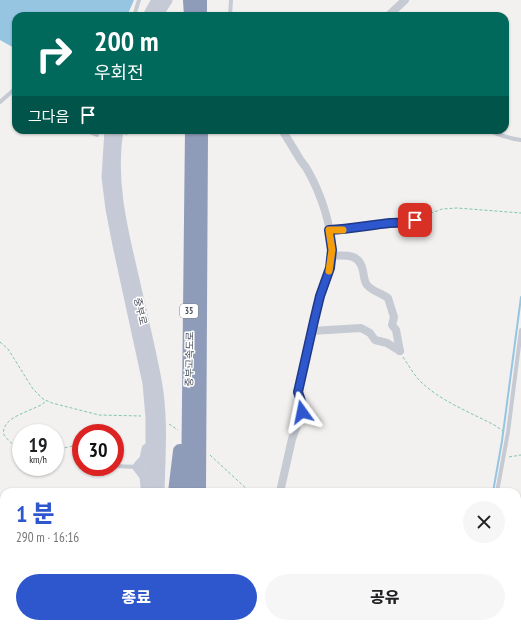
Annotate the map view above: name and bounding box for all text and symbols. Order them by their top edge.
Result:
text: 200 m [94,22,158,59]
icon: right [28,28,80,80]
text: 우회전 [94,61,144,84]
icon: arrive [77,104,99,126]
text: 그다음 [28,107,69,126]
pin [398,203,432,237]
icon: arrive [404,209,426,231]
street label: 중부로 [131,296,150,326]
road number: 35 [180,304,198,318]
street label: 중부고속도로 [183,331,196,387]
position arrow [281,391,323,433]
speed limit sign: 30 [72,424,124,476]
text: 19 [28,432,48,458]
text: km/h [29,453,47,466]
text: 1 분 [16,498,54,529]
button: close [463,501,505,543]
text: 290 m · 16:16 [16,529,79,546]
button: 종료 [16,574,257,620]
button: 공유 [265,574,505,620]

